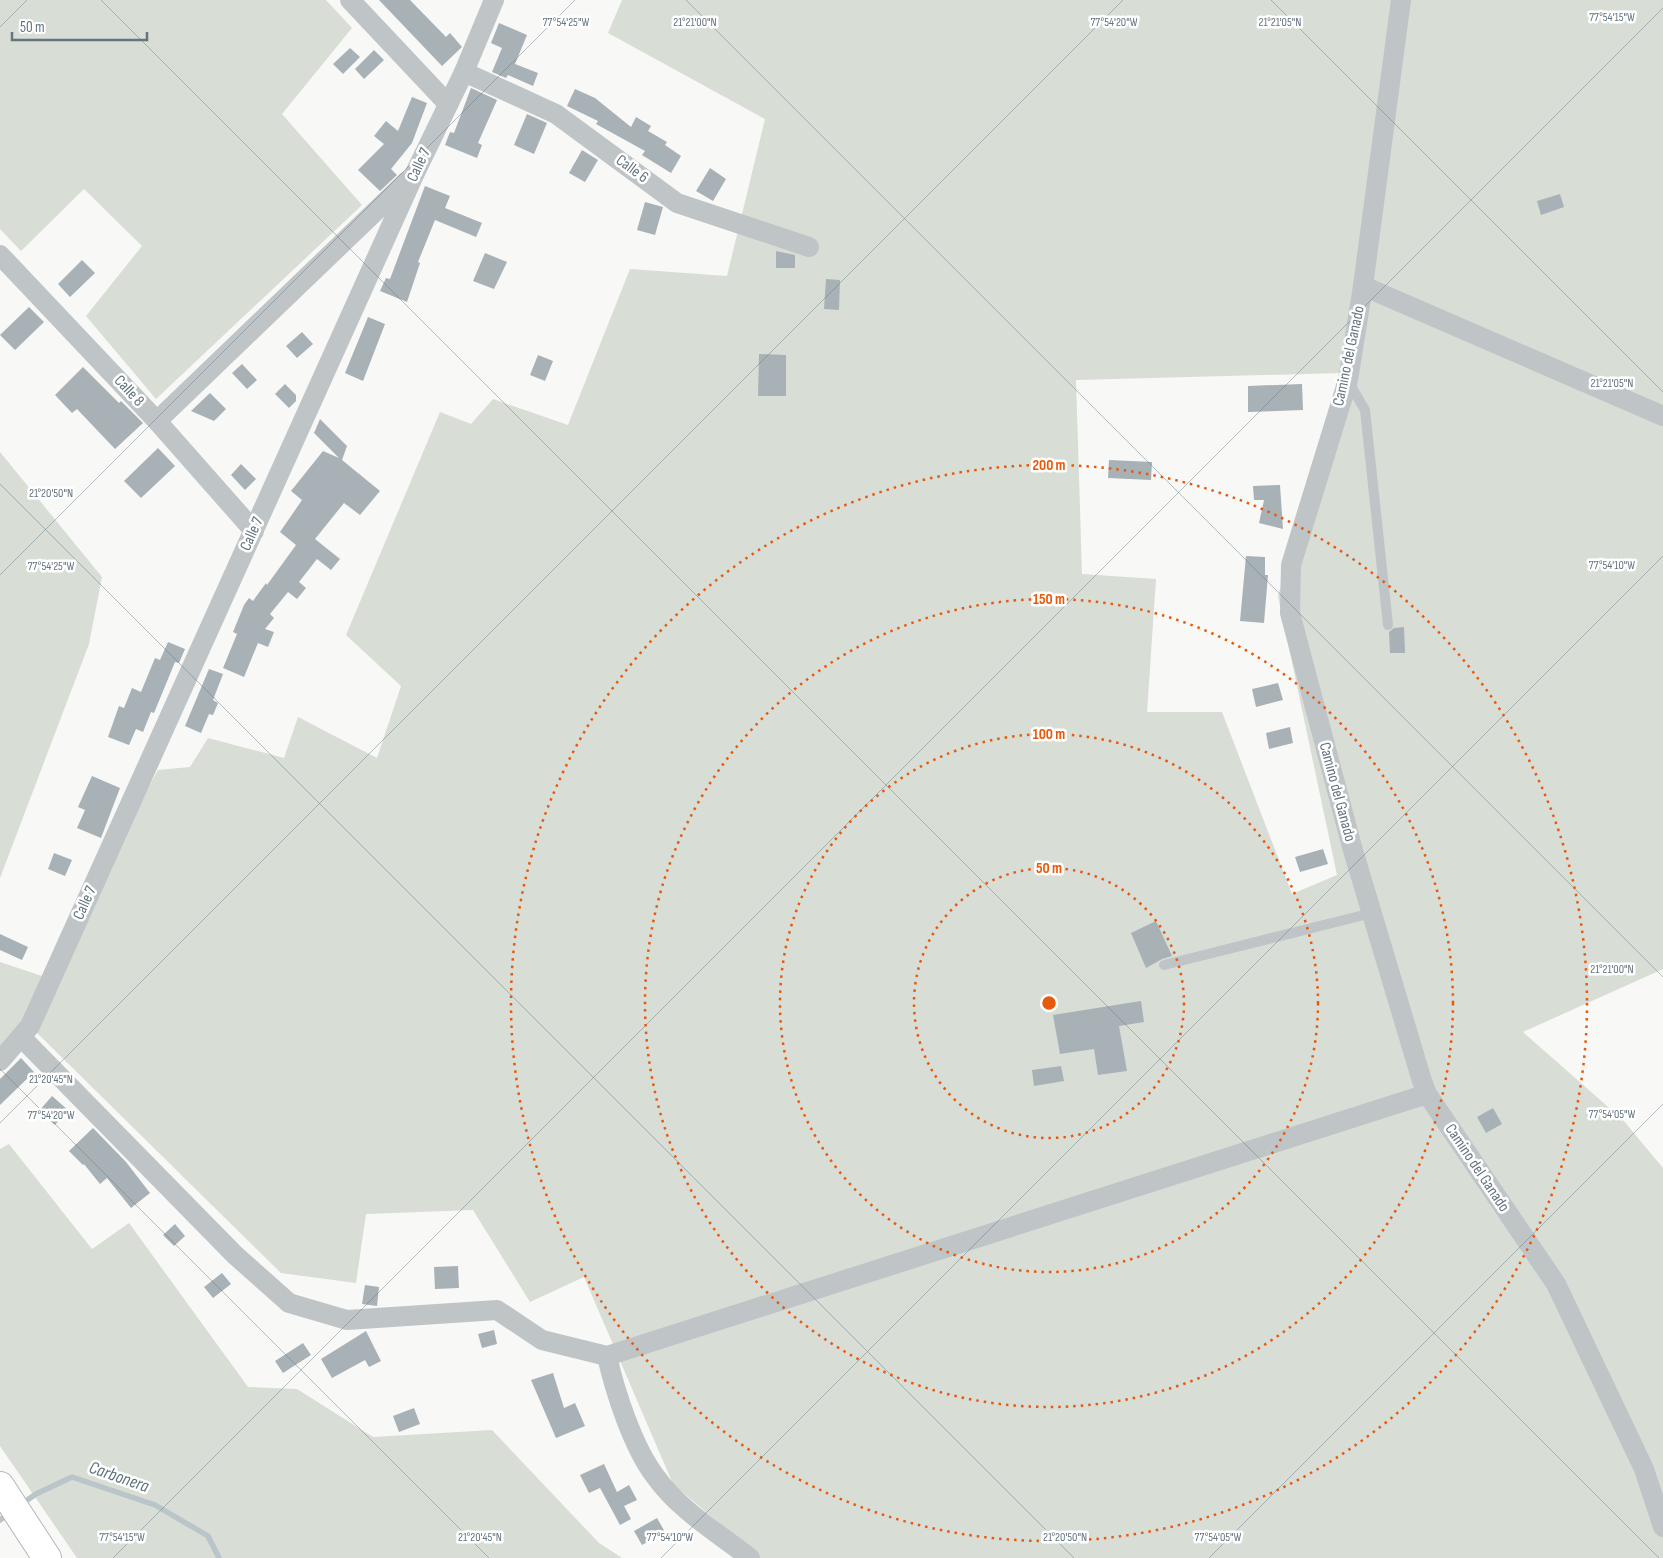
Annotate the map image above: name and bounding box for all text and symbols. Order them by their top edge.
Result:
scale bar [12,10,148,42]
text: 77°54'15"W [1589,10,1635,25]
text: 77°54'25"W [543,15,589,30]
text: 21°21'00"N [673,15,717,30]
text: 77°54'20"W [1090,15,1138,30]
text: 21°21'05"N [1259,15,1301,30]
text: 50 m [20,18,45,37]
street label: Calle 7 [403,145,435,185]
street label: Calle 6 [612,151,652,187]
street label: Camino del Ganado [1329,304,1369,408]
street label: Calle 8 [110,372,148,410]
text: 21°21'05"N [1591,376,1633,391]
text: 200 m [1032,456,1066,475]
text: 21°20'50"N [29,486,73,501]
street label: Calle 7 [236,514,268,554]
text: 77°54'10"W [1589,558,1635,573]
text: 77°54'25"W [28,559,74,574]
text: 150 m [1033,590,1065,609]
text: 100 m [1033,725,1065,744]
street label: Camino del Ganado [1315,740,1359,844]
text: 50 m [1036,859,1062,878]
street label: Calle 7 [69,883,101,923]
text: 21°21'00"N [1590,962,1634,977]
centre of rings [1040,994,1058,1012]
text: 21°20'45"N [29,1072,73,1087]
text: 77°54'05"W [1589,1107,1636,1122]
text: 77°54'20"W [27,1108,75,1123]
street label: Camino del Ganado [1441,1120,1513,1216]
water label: Carbonera [86,1457,152,1497]
text: 77°54'15"W [99,1530,145,1545]
text: 21°20'45"N [458,1530,502,1545]
text: 77°54'10"W [647,1530,693,1545]
text: 21°20'50"N [1043,1530,1087,1545]
text: 77°54'05"W [1195,1530,1242,1545]

